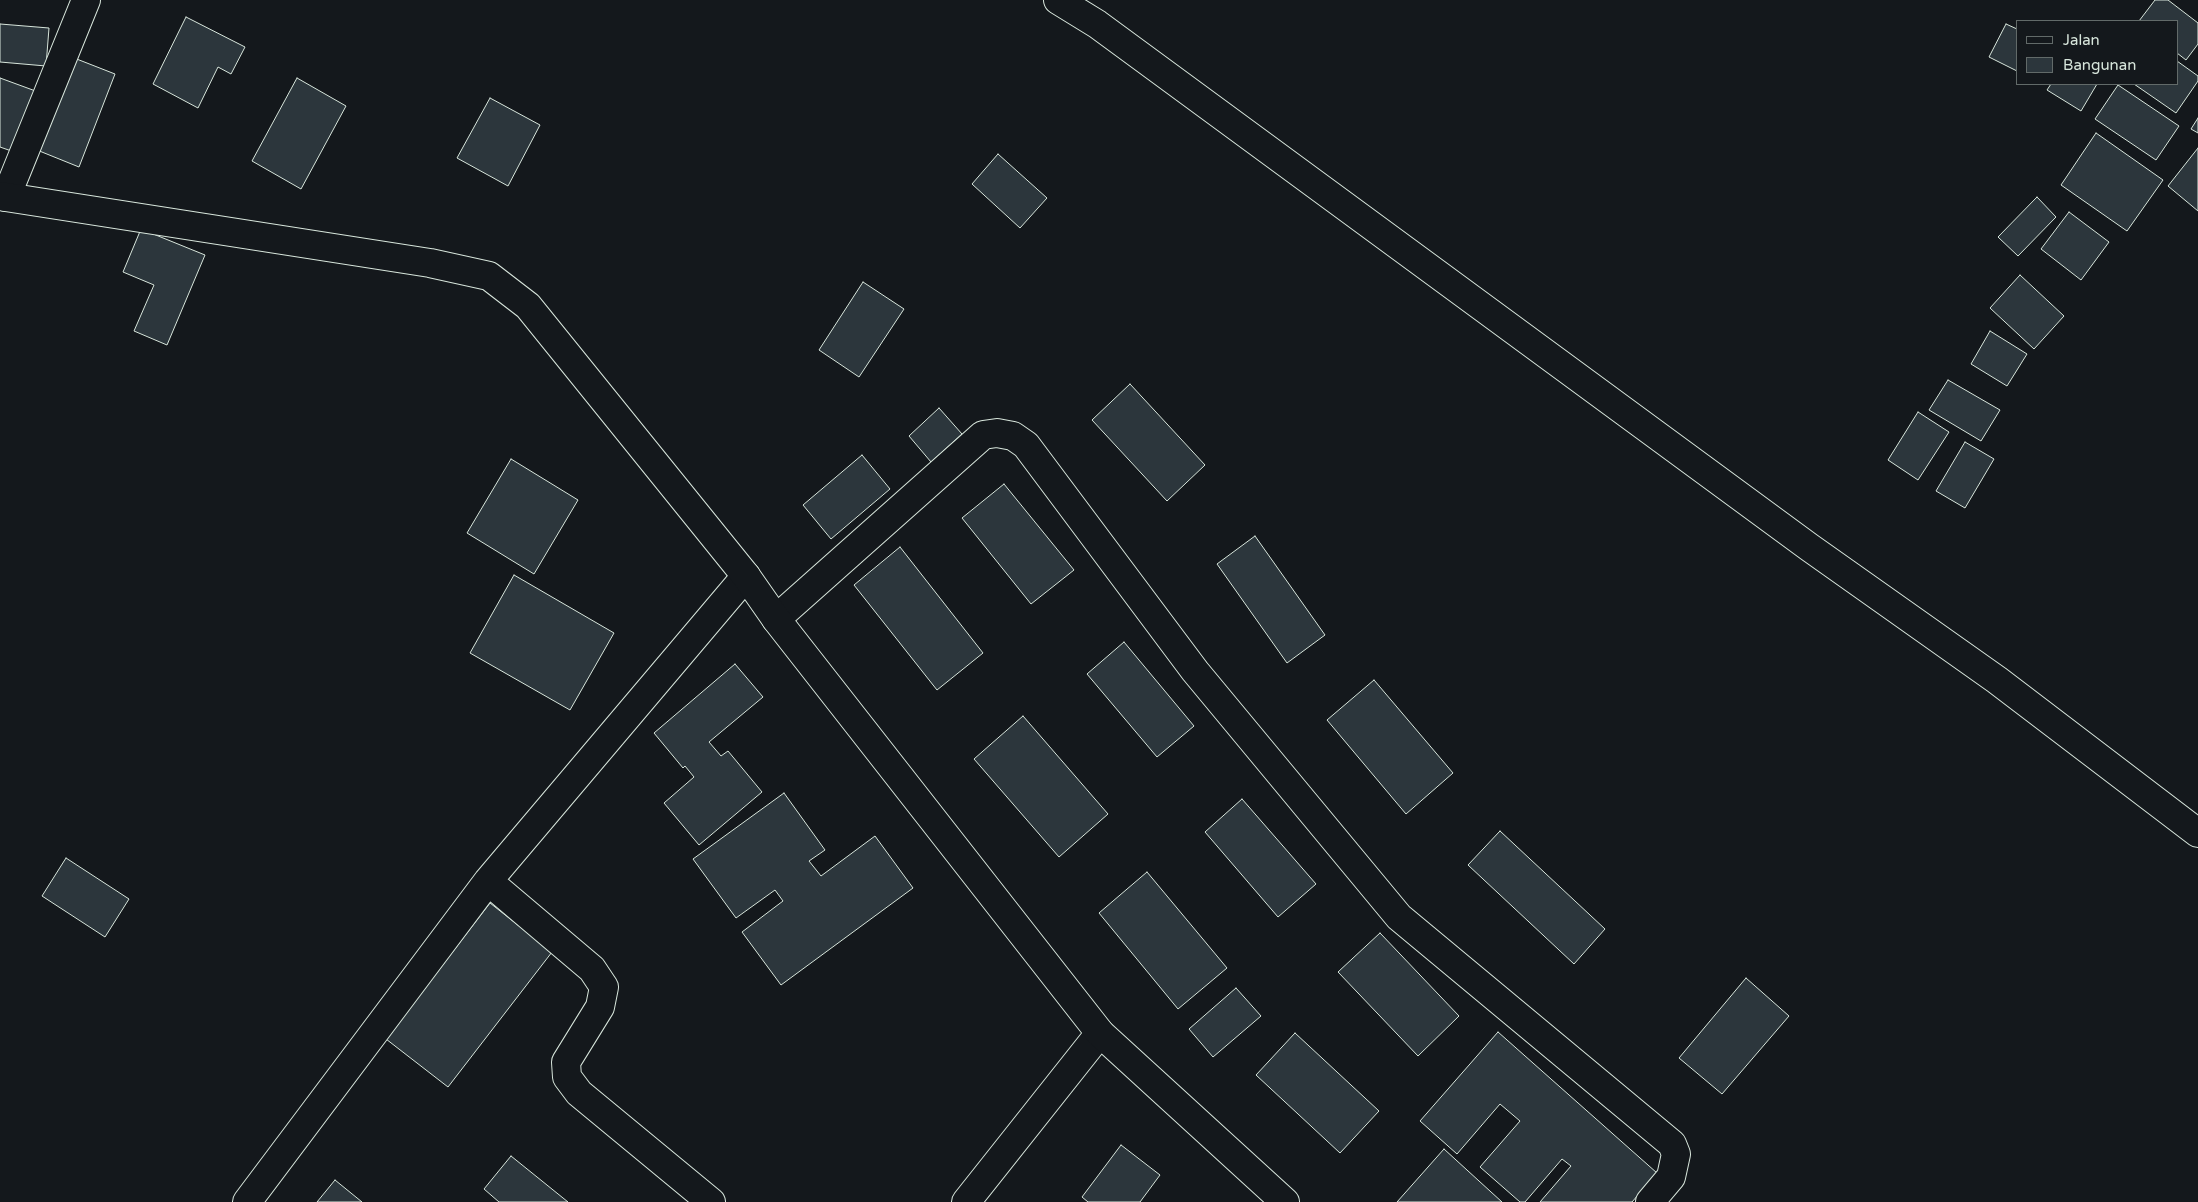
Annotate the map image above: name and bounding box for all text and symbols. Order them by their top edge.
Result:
legend [2016,20,2178,85]
text: Jalan [2063,31,2100,49]
text: Bangunan [2063,56,2136,74]

